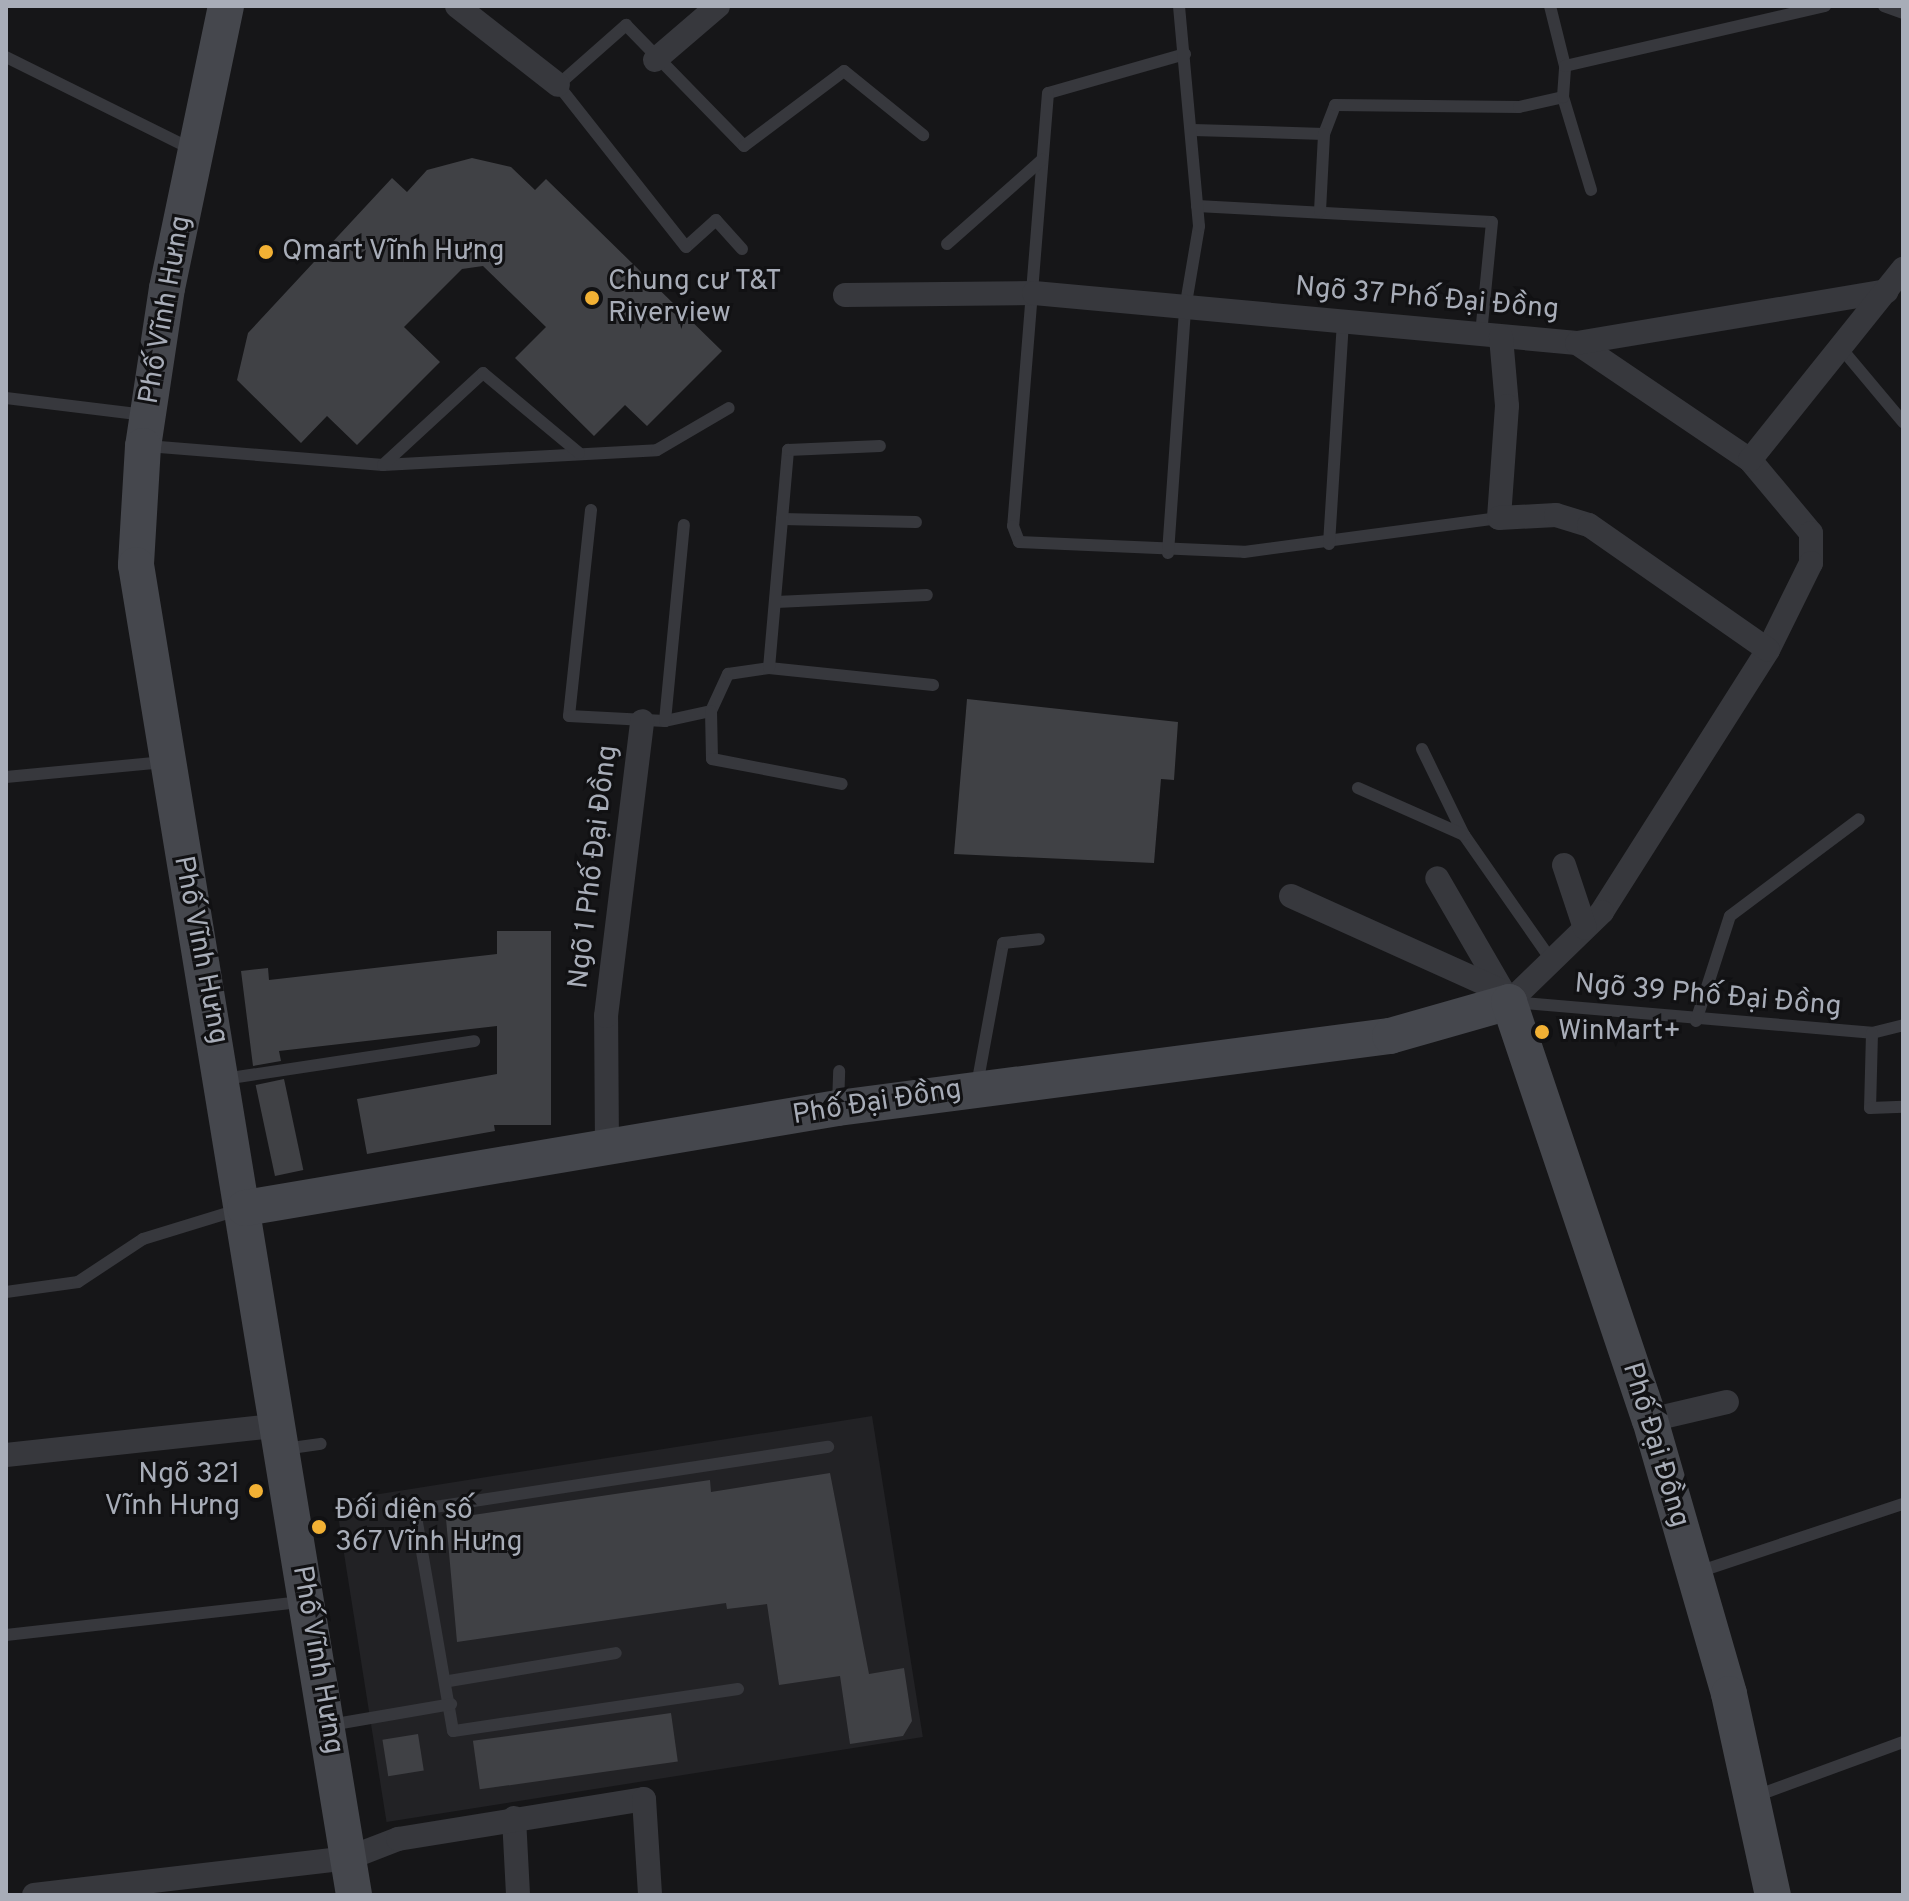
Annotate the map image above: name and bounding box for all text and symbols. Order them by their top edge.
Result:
street label: Phố Vĩnh Hưng [133,213,199,407]
place label: Qmart Vĩnh Hưng [282,235,506,269]
marker: Qmart Vĩnh Hưng [257,243,275,261]
place label: Chung cư T&T Riverview [608,265,783,331]
street label: Ngõ 37 Phố Đại Đồng [1293,271,1561,327]
marker: Chung cư T&T Riverview [583,289,601,307]
street label: Ngõ 1 Phố Đại Đồng [562,743,626,991]
street label: Phố Vĩnh Hưng [165,853,235,1047]
street label: Ngõ 39 Phố Đại Đồng [1573,968,1843,1024]
place label: WinMart+ [1558,1015,1681,1049]
marker: WinMart+ [1533,1023,1551,1041]
street label: Phố Đại Đồng [790,1073,964,1133]
street label: Phố Đại Đồng [1614,1359,1696,1531]
place label: Ngõ 321 Vĩnh Hưng [104,1458,240,1524]
marker: Ngõ 321 Vĩnh Hưng [247,1482,265,1500]
place label: Đối diện số 367 Vĩnh Hưng [335,1494,525,1560]
marker: Đối diện số 367 Vĩnh Hưng [310,1518,328,1536]
street label: Phố Vĩnh Hưng [284,1563,350,1757]

